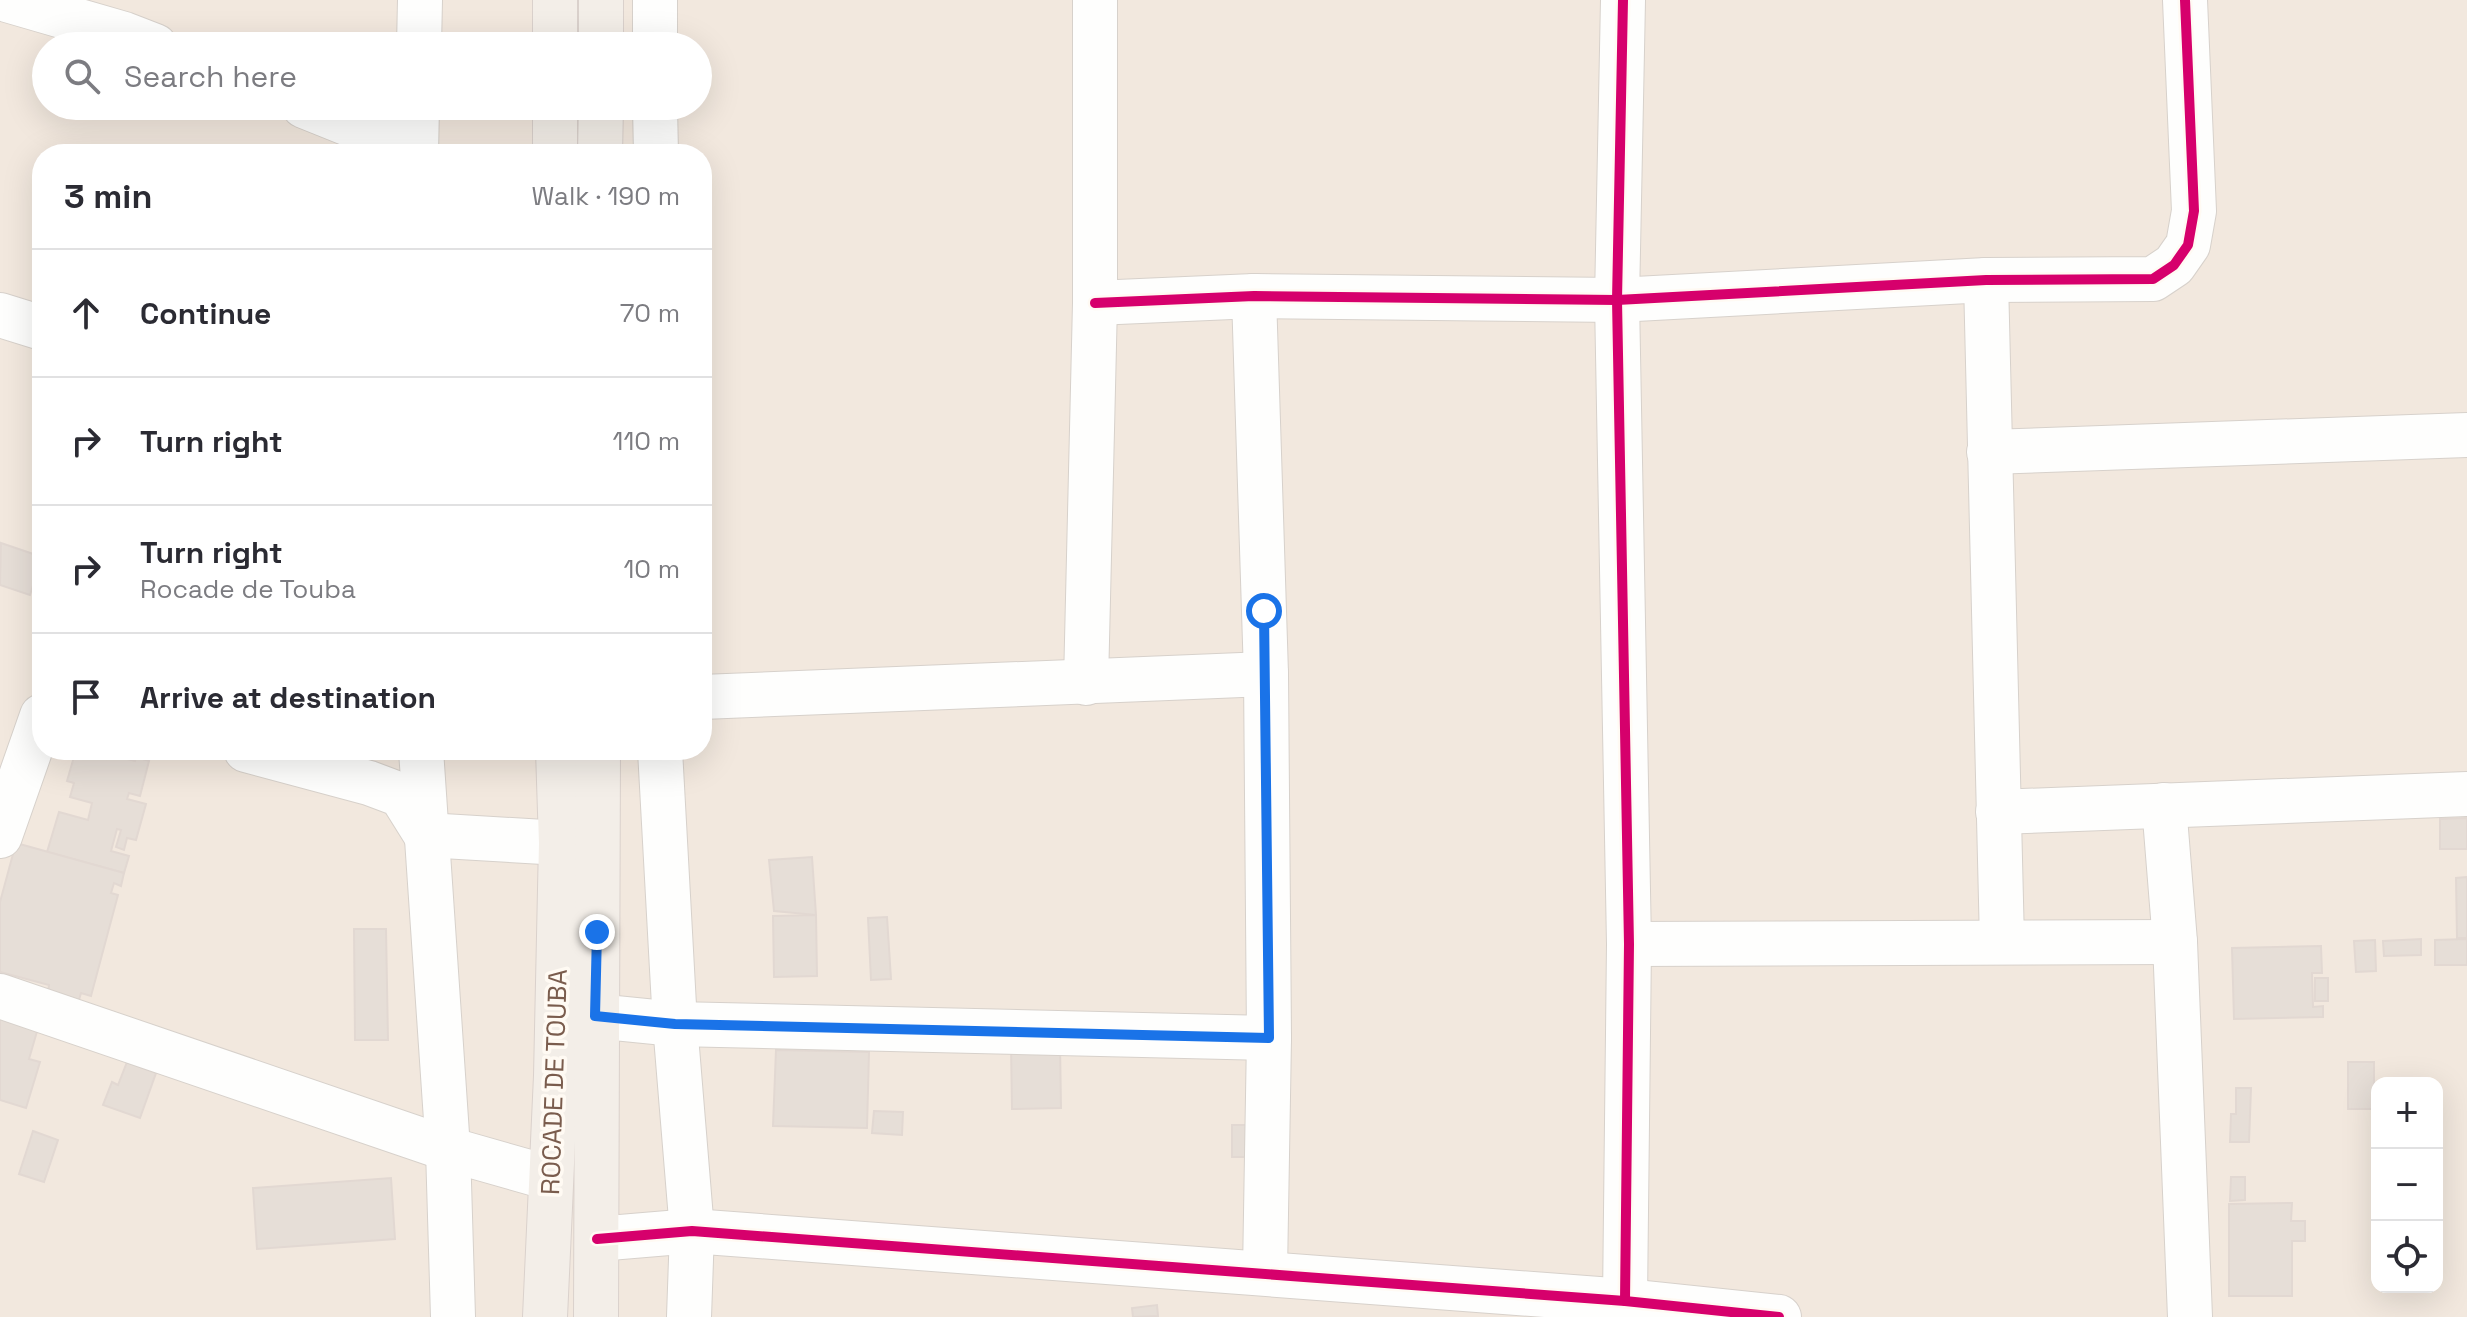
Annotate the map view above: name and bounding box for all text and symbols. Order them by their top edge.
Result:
search box [32,32,712,120]
icon: search [60,54,104,98]
text: Search here [124,57,297,96]
text: 3 min [64,175,152,218]
text: Walk · 190 m [531,179,680,213]
icon: ahead [64,291,108,335]
text: Continue [140,294,271,333]
text: 70 m [620,296,680,330]
icon: right [64,419,108,463]
text: Turn right [140,422,283,461]
text: 110 m [613,424,680,458]
text: Turn right [140,533,283,572]
icon: right [64,547,108,591]
text: 10 m [623,552,680,586]
text: Rocade de Touba [140,572,356,606]
route start [1246,593,1282,629]
icon: arrive [64,675,108,719]
text: Arrive at destination [140,678,436,717]
route end [579,914,615,950]
street label: ROCADE DE TOUBA [533,969,575,1195]
map controls [2371,1077,2443,1293]
button: + [2371,1077,2443,1149]
button: − [2371,1149,2443,1221]
button: locate [2371,1221,2443,1293]

